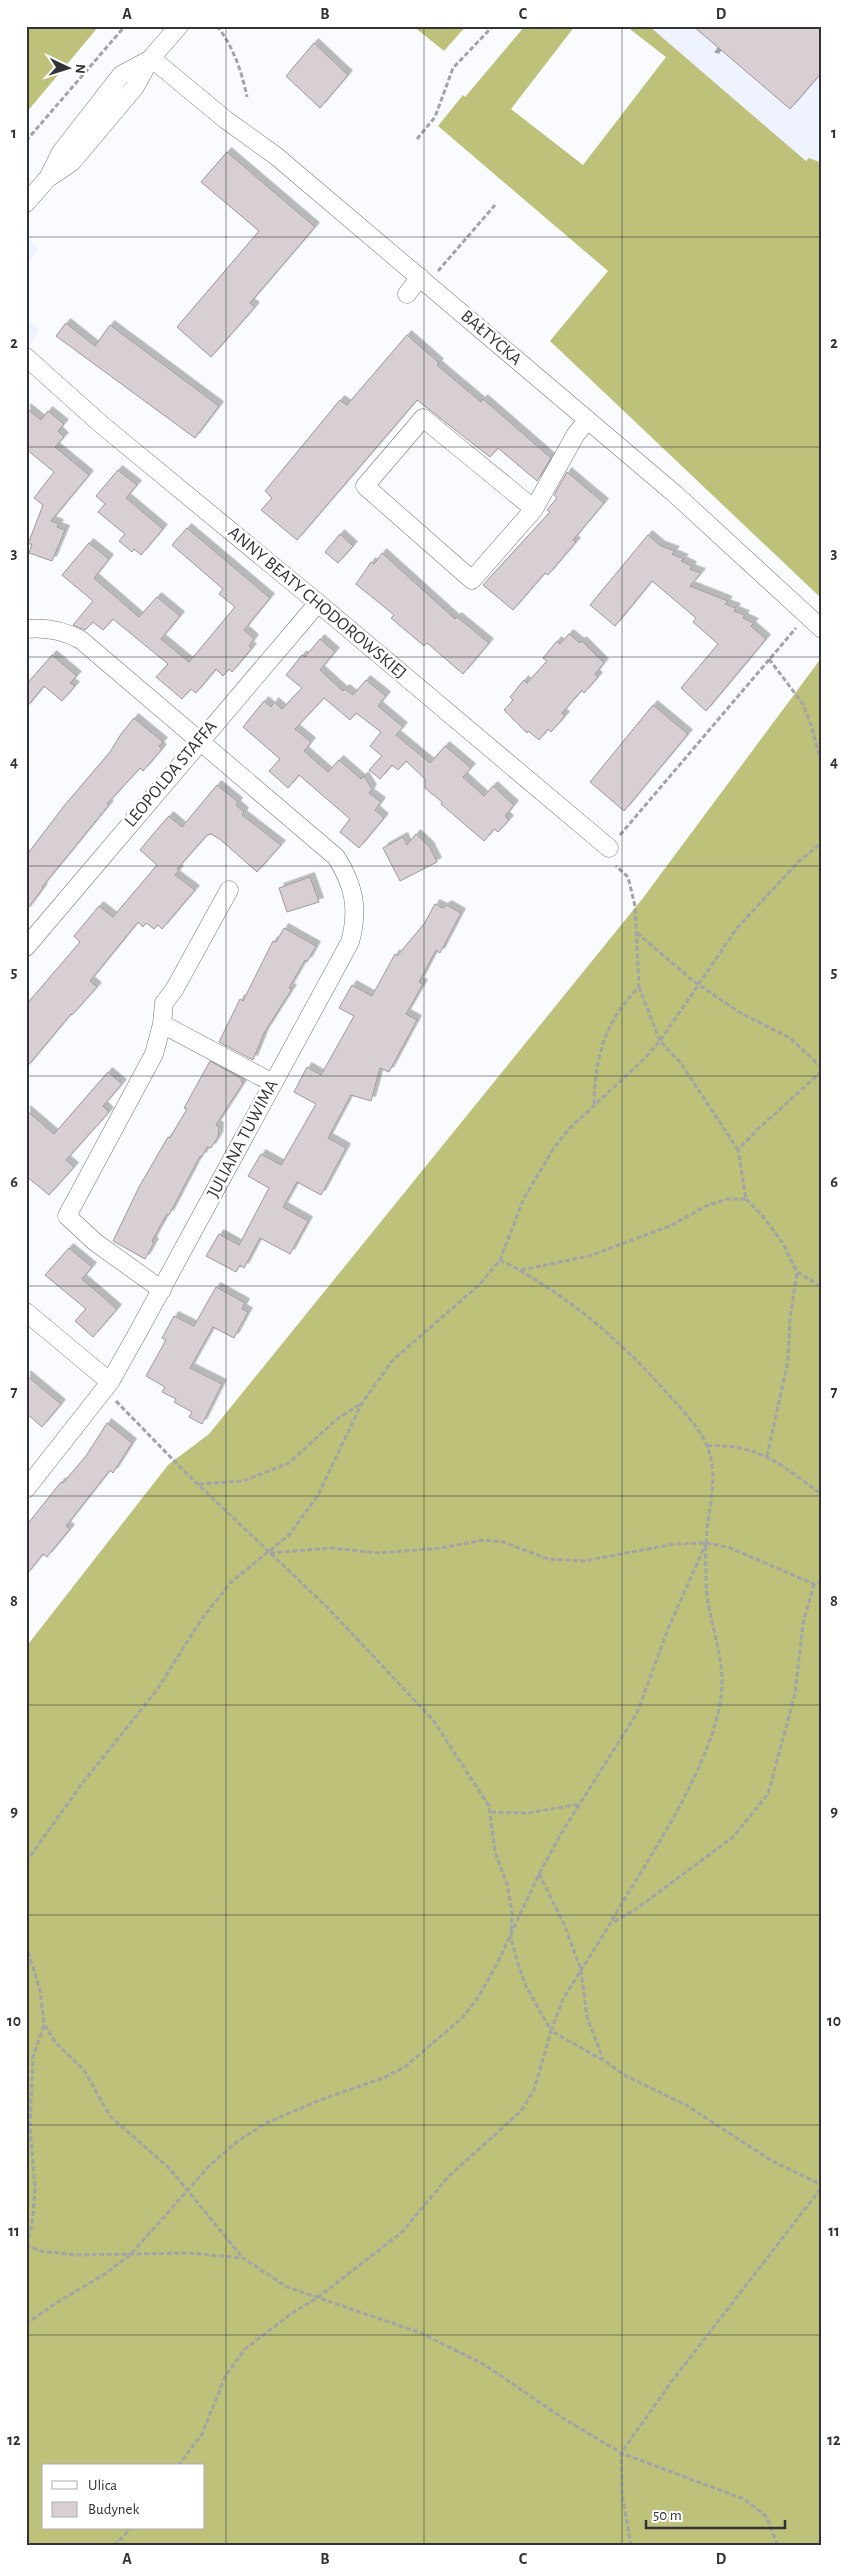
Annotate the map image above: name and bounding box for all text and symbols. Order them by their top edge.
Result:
text: A [122,6,132,22]
text: B [320,6,330,22]
text: C [519,6,528,22]
text: D [716,6,727,22]
north arrow [42,42,92,92]
text: N [73,63,87,74]
text: 1 [11,125,17,141]
text: 1 [831,125,837,141]
street label: BAŁTYCKA [457,307,525,370]
text: 2 [10,335,18,351]
text: 2 [830,335,838,351]
street label: ANNY BEATY CHODOROWSKIEJ [224,523,410,683]
text: 3 [11,545,18,561]
text: 3 [831,545,838,561]
street label: LEOPOLDA STAFFA [122,717,221,830]
text: 4 [10,754,18,770]
text: 4 [830,754,838,770]
text: 5 [11,964,18,980]
text: 5 [831,964,838,980]
street label: JULIANA TUWIMA [204,1076,282,1201]
text: 6 [10,1174,18,1190]
text: 6 [830,1174,838,1190]
text: 7 [11,1384,18,1400]
text: 7 [831,1384,838,1400]
text: 8 [10,1593,18,1609]
text: 8 [830,1593,838,1609]
text: 9 [10,1803,18,1819]
text: 9 [830,1803,838,1819]
text: 10 [7,2013,21,2029]
text: 10 [827,2013,841,2029]
text: 11 [8,2223,20,2239]
text: 11 [828,2223,840,2239]
text: 12 [7,2432,21,2448]
text: 12 [827,2432,841,2448]
legend [42,2464,205,2530]
text: Ulica [88,2478,117,2493]
scale bar [646,2497,784,2529]
text: Budynek [88,2502,140,2517]
text: 50 m [653,2508,682,2523]
text: A [122,2551,132,2567]
text: B [320,2551,330,2567]
text: C [519,2551,528,2567]
text: D [716,2551,727,2567]

